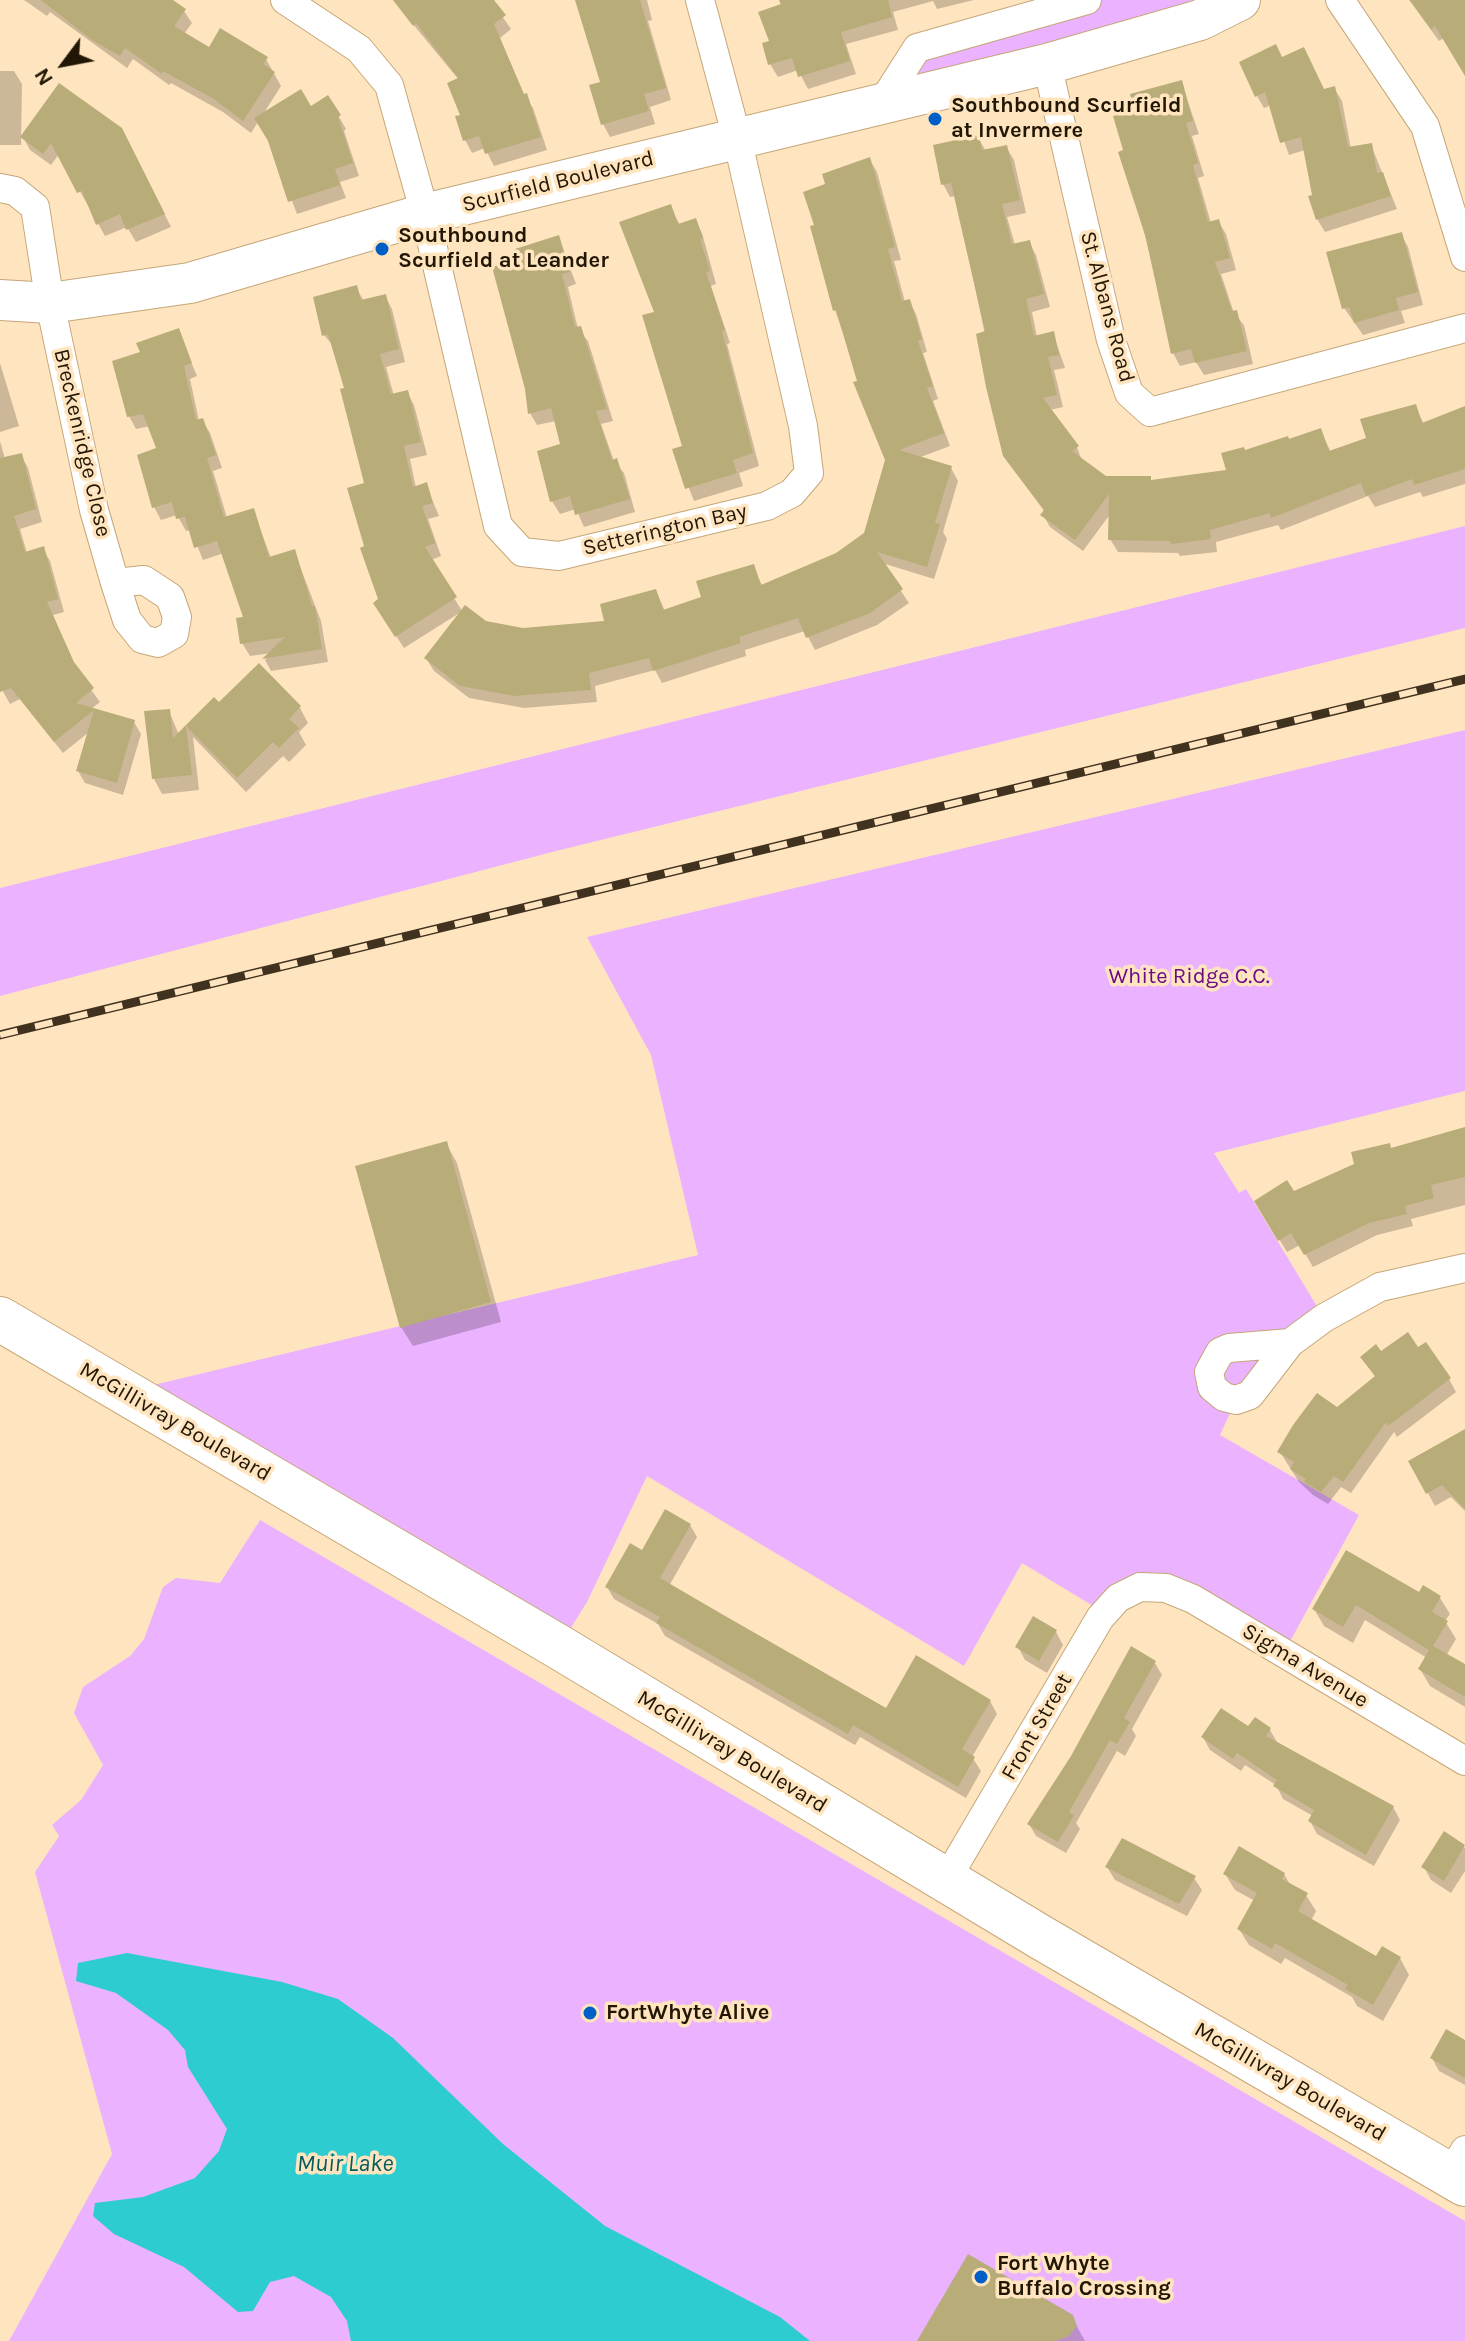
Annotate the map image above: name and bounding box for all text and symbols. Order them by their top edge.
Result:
north arrow [24,24,104,104]
text: N [28,63,59,90]
place label: Southbound Scurfield at Invermere [951,93,1181,144]
marker: Southbound Scurfield at Invermere [926,110,944,128]
street label: Scurfield Boulevard [460,145,656,219]
place label: Southbound Scurfield at Leander [398,223,609,274]
street label: St. Albans Road [1074,229,1140,385]
marker: Southbound Scurfield at Leander [373,240,391,258]
street label: Breckenridge Close [48,346,116,540]
street label: Setterington Bay [580,498,750,562]
park label: White Ridge C.C. [1108,964,1270,990]
street label: McGillivray Boulevard [75,1356,275,1488]
street label: Sigma Avenue [1237,1618,1373,1714]
street label: Front Street [996,1669,1078,1785]
street label: McGillivray Boulevard [632,1685,832,1819]
place label: FortWhyte Alive [606,2000,769,2026]
marker: FortWhyte Alive [581,2004,599,2022]
street label: McGillivray Boulevard [1190,2016,1390,2148]
water label: Muir Lake [297,2150,393,2178]
place label: Fort Whyte Buffalo Crossing [997,2251,1171,2302]
marker: Fort Whyte Buffalo Crossing [972,2268,990,2286]

